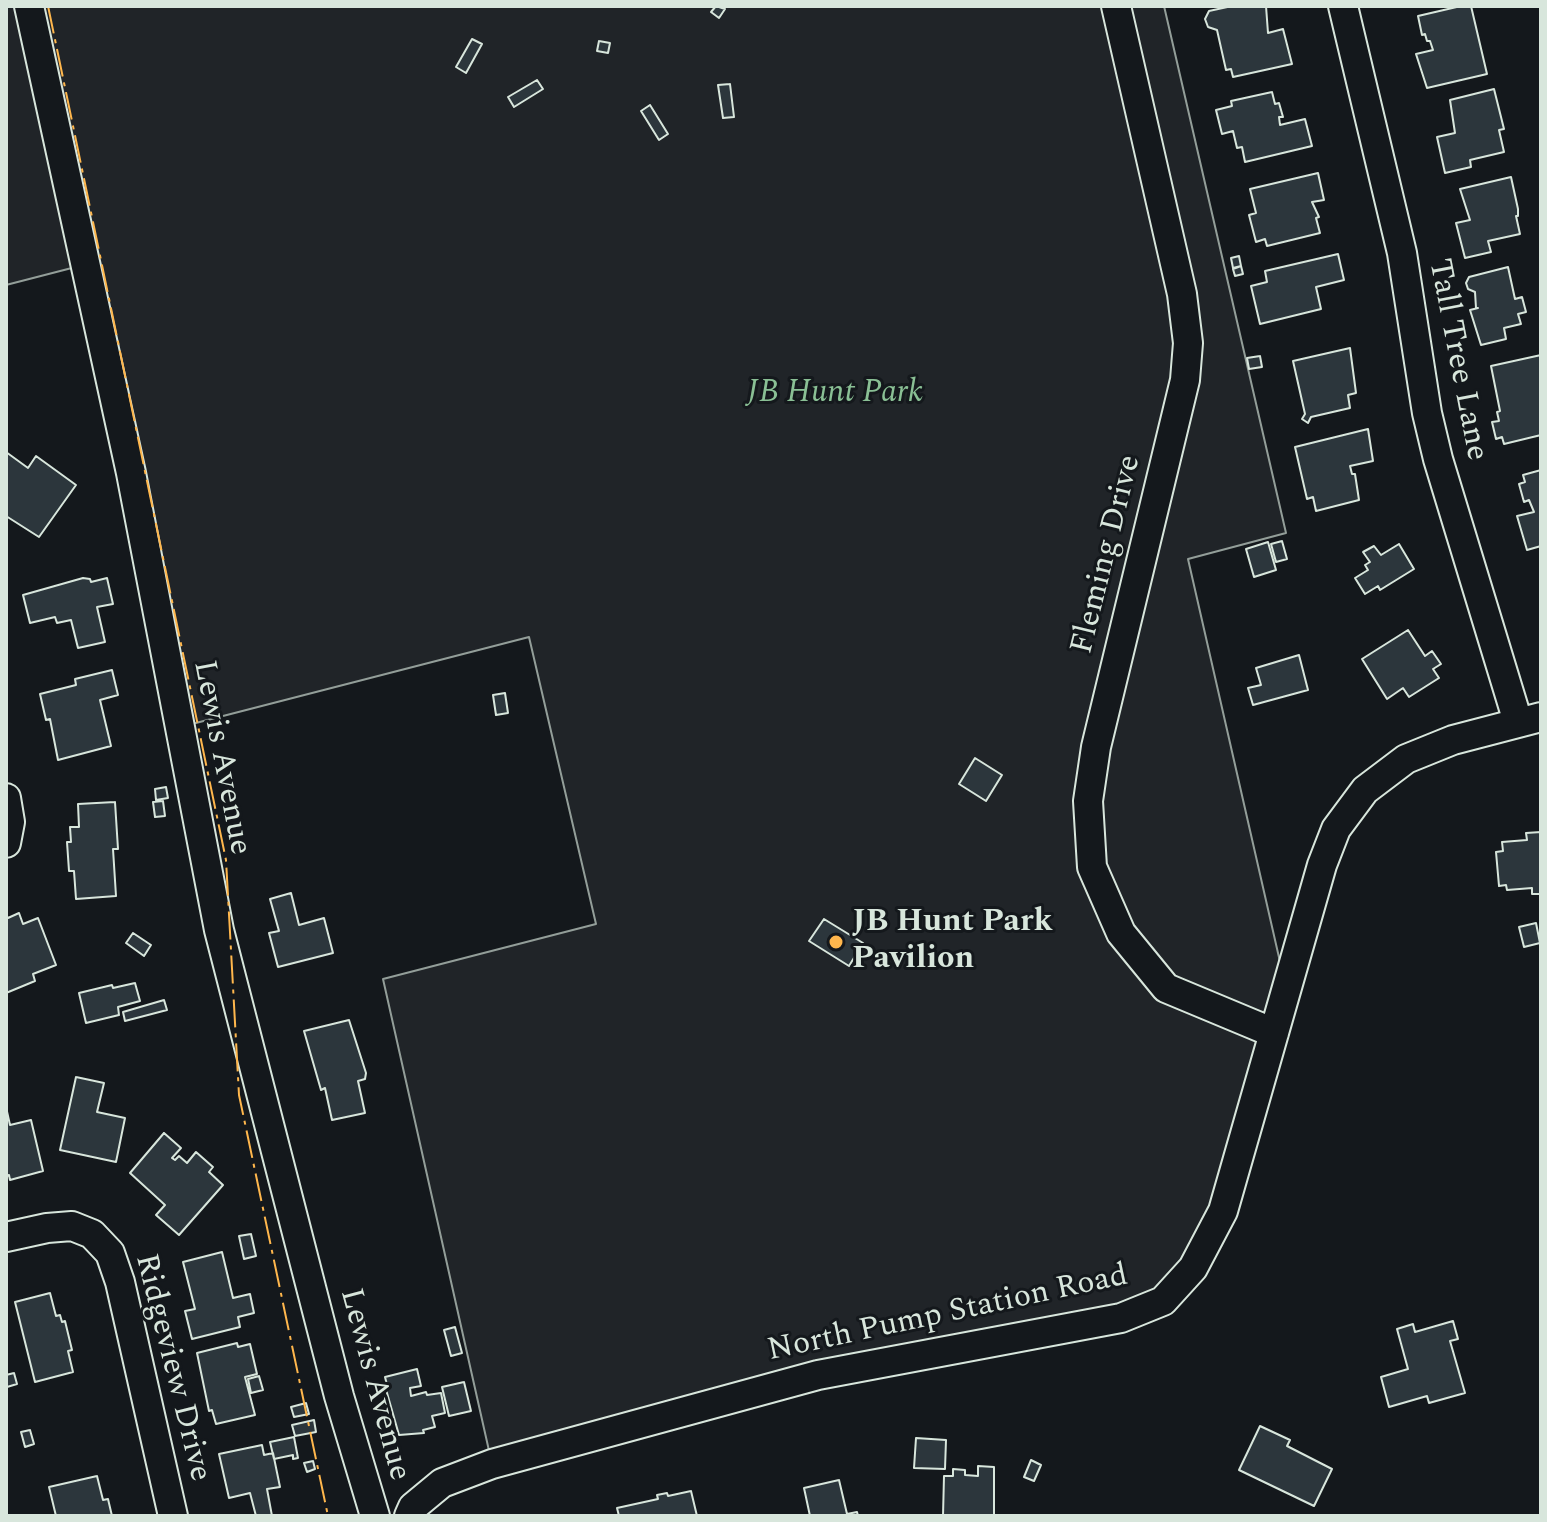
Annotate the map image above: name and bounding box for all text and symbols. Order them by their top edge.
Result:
street label: Tall Tree Lane [1418,256,1494,464]
park label: JB Hunt Park [747,376,923,414]
street label: Fleming Drive [1065,452,1151,658]
street label: Lewis Avenue [182,658,258,858]
place label: JB Hunt Park Pavilion [852,905,1053,980]
marker: JB Hunt Park Pavilion [827,933,845,951]
street label: Ridgeview Drive [124,1250,218,1486]
street label: North Pump Station Road [764,1258,1132,1372]
street label: Lewis Avenue [329,1285,417,1485]

